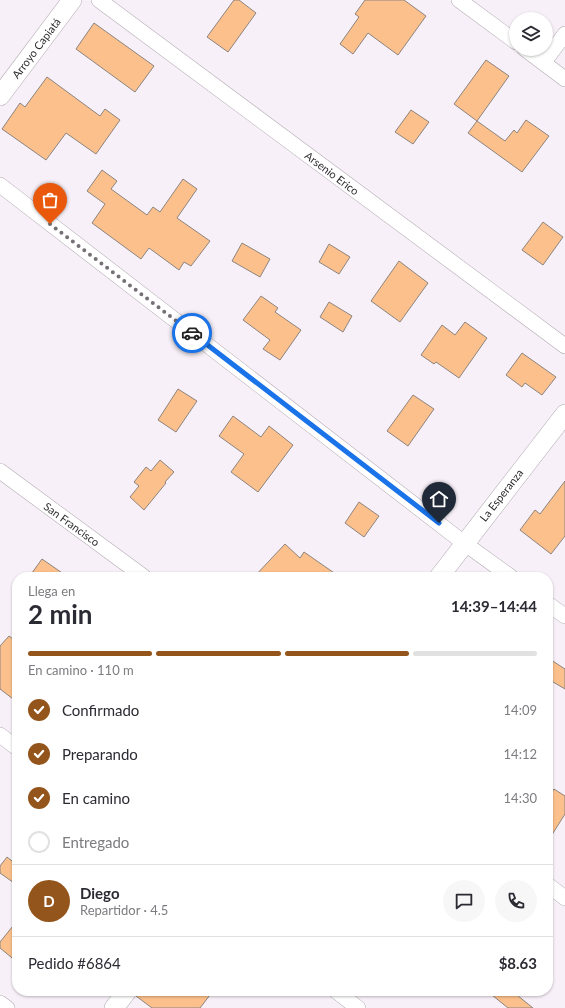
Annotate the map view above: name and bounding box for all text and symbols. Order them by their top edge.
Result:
map controls [509,12,553,56]
button: layers [509,12,553,56]
street label: Arroyo Capiatá [9,15,63,81]
street label: Arsenio Erico [303,149,361,197]
pin [33,183,67,224]
icon: bag [39,189,61,211]
courier [172,313,212,353]
icon: car [181,322,203,344]
street label: La Esperanza [477,466,525,524]
pin [422,482,456,523]
icon: home [428,488,450,510]
street label: San Francisco [42,499,102,549]
text: Llega en [28,583,75,599]
text: 14:39–14:44 [451,597,537,615]
text: 2 min [28,598,92,630]
text: En camino · 110 m [28,662,134,678]
icon: check [28,699,50,721]
text: Confirmado [62,701,139,719]
text: 14:09 [504,702,537,718]
icon: check [28,743,50,765]
text: Preparando [62,745,138,763]
text: 14:12 [504,746,537,762]
icon: check [28,787,50,809]
text: En camino [62,789,130,807]
text: 14:30 [504,790,537,806]
text: Entregado [62,833,129,851]
button: chat [443,880,485,922]
button: phone [495,880,537,922]
text: Diego [80,884,120,902]
text: D [43,892,55,910]
text: Repartidor · 4.5 [80,902,168,918]
text: Pedido #6864 [28,954,121,972]
text: $8.63 [499,954,537,972]

